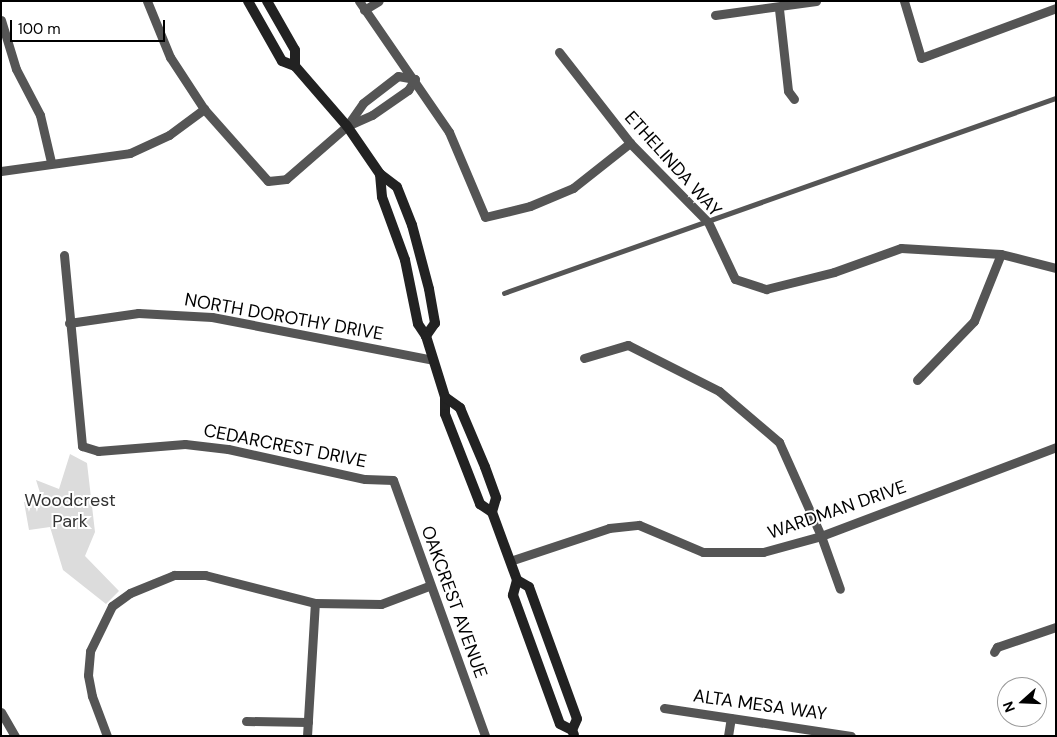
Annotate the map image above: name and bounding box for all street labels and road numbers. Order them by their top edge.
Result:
street label: ETHELINDA WAY [620,107,726,221]
street label: NORTH DOROTHY DRIVE [183,289,385,345]
street label: CEDARCREST DRIVE [202,420,368,472]
street label: WARDMAN DRIVE [765,476,909,544]
street label: OAKCREST AVENUE [416,523,492,681]
street label: ALTA MESA WAY [692,685,828,725]

